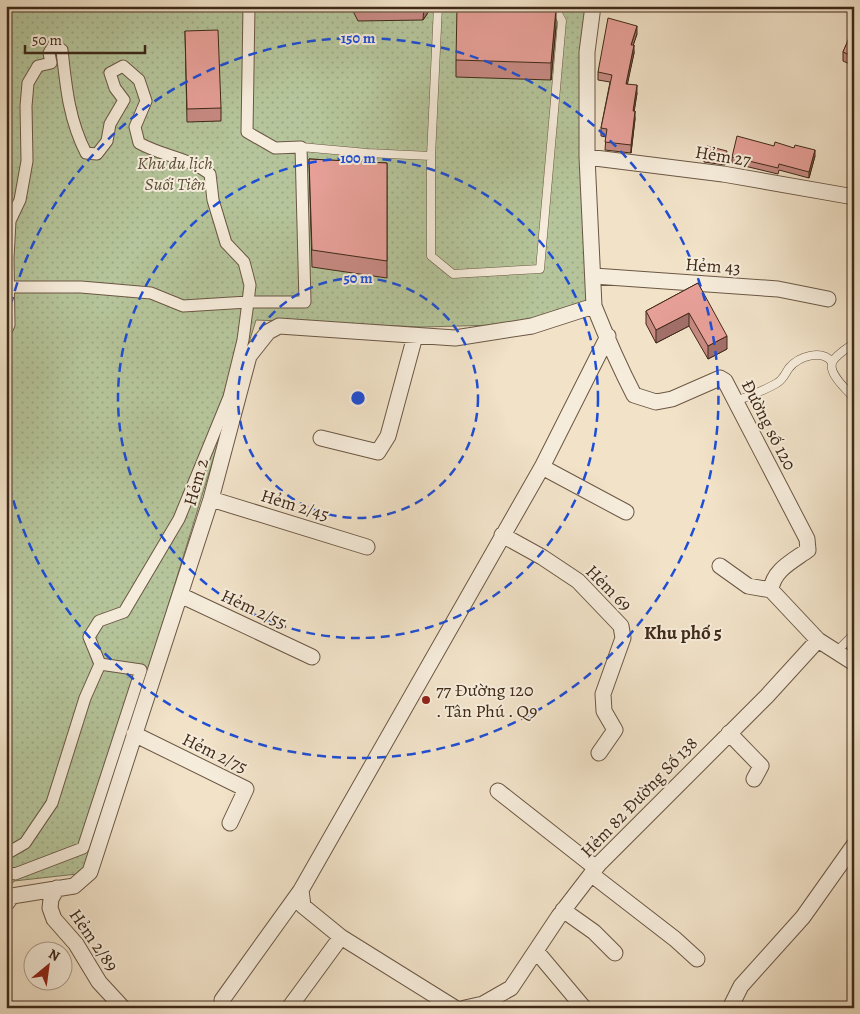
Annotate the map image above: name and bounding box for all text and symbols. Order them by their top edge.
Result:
scale bar [25,22,145,54]
text: 150 m [341,28,376,48]
text: 50 m [32,30,62,50]
street label: Hẻm 27 [693,140,753,172]
text: 100 m [340,148,376,168]
park label: Khu du lịch Suối Tiên [137,151,213,196]
street label: Hẻm 43 [684,252,742,280]
text: 50 m [343,268,373,288]
street label: Đường số 120 [736,376,802,474]
centre of rings [349,389,367,407]
street label: Hẻm 2 [178,455,214,509]
street label: Hẻm 2/45 [258,483,332,527]
street label: Hẻm 69 [581,560,637,616]
street label: Hẻm 2/55 [217,583,291,635]
district label: Khu phố 5 [644,620,722,646]
place label: 77 Đường 120 . Tân Phú . Q9 [436,678,537,723]
marker: 77 Đường 120 . Tân Phú . Q9 [420,694,432,706]
street label: Hẻm 2/75 [178,727,252,779]
street label: Hẻm 82 Đường Số 138 [575,731,703,863]
street label: Hẻm 2/89 [64,904,124,976]
north arrow [22,942,72,992]
text: N [45,944,63,966]

